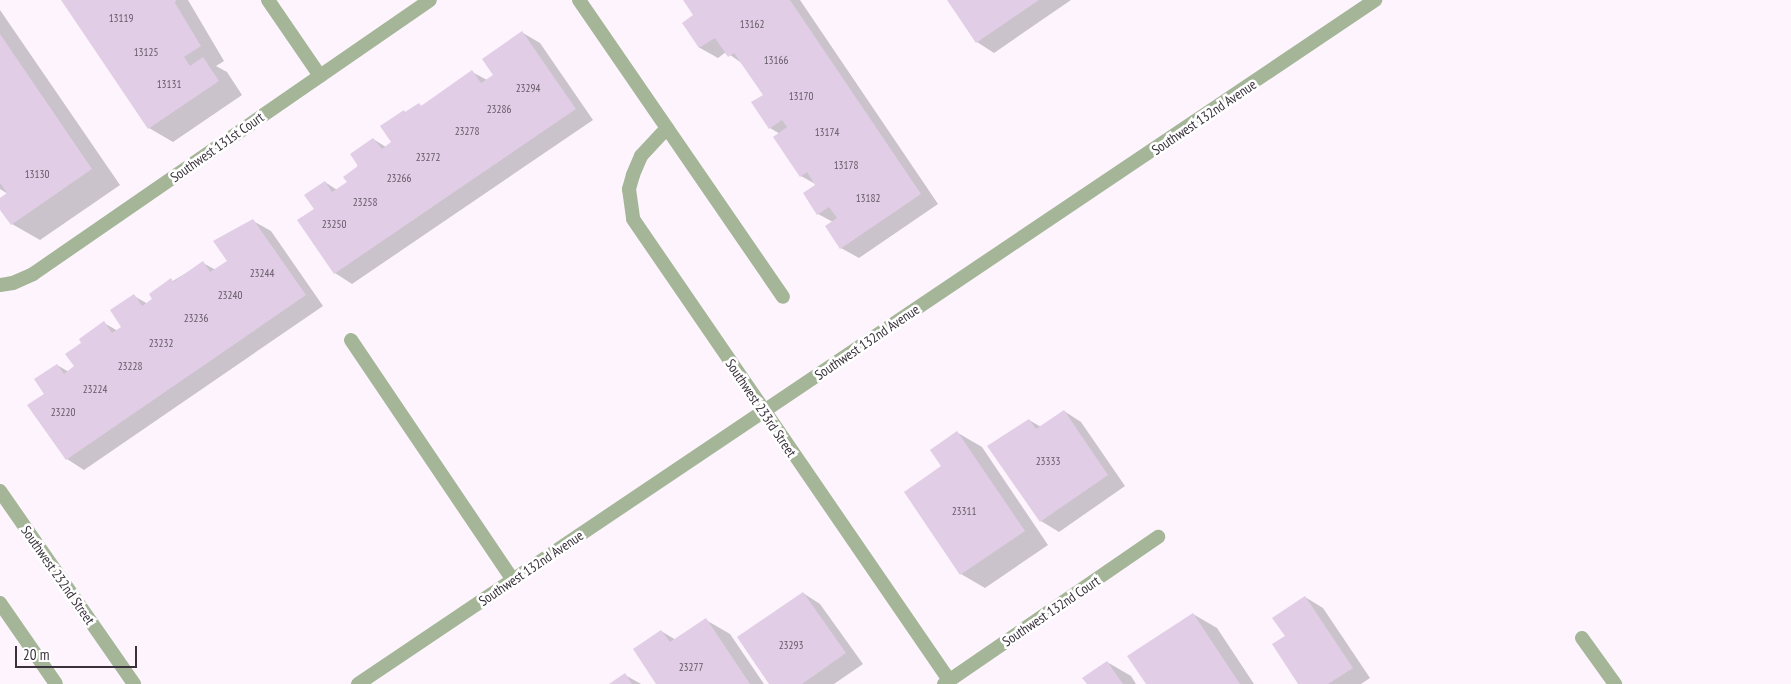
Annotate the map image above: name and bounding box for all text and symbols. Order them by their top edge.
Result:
house number: 13119 [109,11,133,25]
house number: 13162 [740,17,764,31]
house number: 13125 [134,45,158,59]
house number: 13166 [764,53,788,67]
street label: Southwest 132nd Avenue [1148,76,1260,158]
house number: 13131 [157,77,181,91]
house number: 23294 [516,81,540,95]
house number: 13170 [789,89,813,103]
house number: 23286 [487,102,511,116]
street label: Southwest 131st Court [167,109,267,185]
house number: 23278 [455,124,479,138]
house number: 13174 [815,125,839,139]
house number: 23272 [416,150,440,164]
house number: 13178 [834,158,858,172]
house number: 13130 [25,167,49,181]
house number: 23266 [387,171,411,185]
house number: 13182 [856,191,880,205]
house number: 23258 [353,195,377,209]
house number: 23250 [322,217,346,231]
house number: 23244 [250,266,274,280]
house number: 23240 [218,288,242,302]
street label: Southwest 132nd Avenue [811,301,923,383]
house number: 23236 [184,311,208,325]
house number: 23232 [149,336,173,350]
street label: Southwest 233rd Street [722,356,800,460]
house number: 23228 [118,359,142,373]
house number: 23224 [83,382,107,396]
house number: 23220 [51,405,75,419]
house number: 23333 [1036,454,1060,468]
house number: 23311 [952,504,976,518]
street label: Southwest 232nd Street [18,522,98,628]
street label: Southwest 132nd Avenue [475,527,587,609]
street label: Southwest 132nd Court [999,572,1103,650]
scale bar [18,636,140,668]
house number: 23293 [779,638,803,652]
text: 20 m [23,645,49,664]
house number: 23277 [679,660,703,674]

